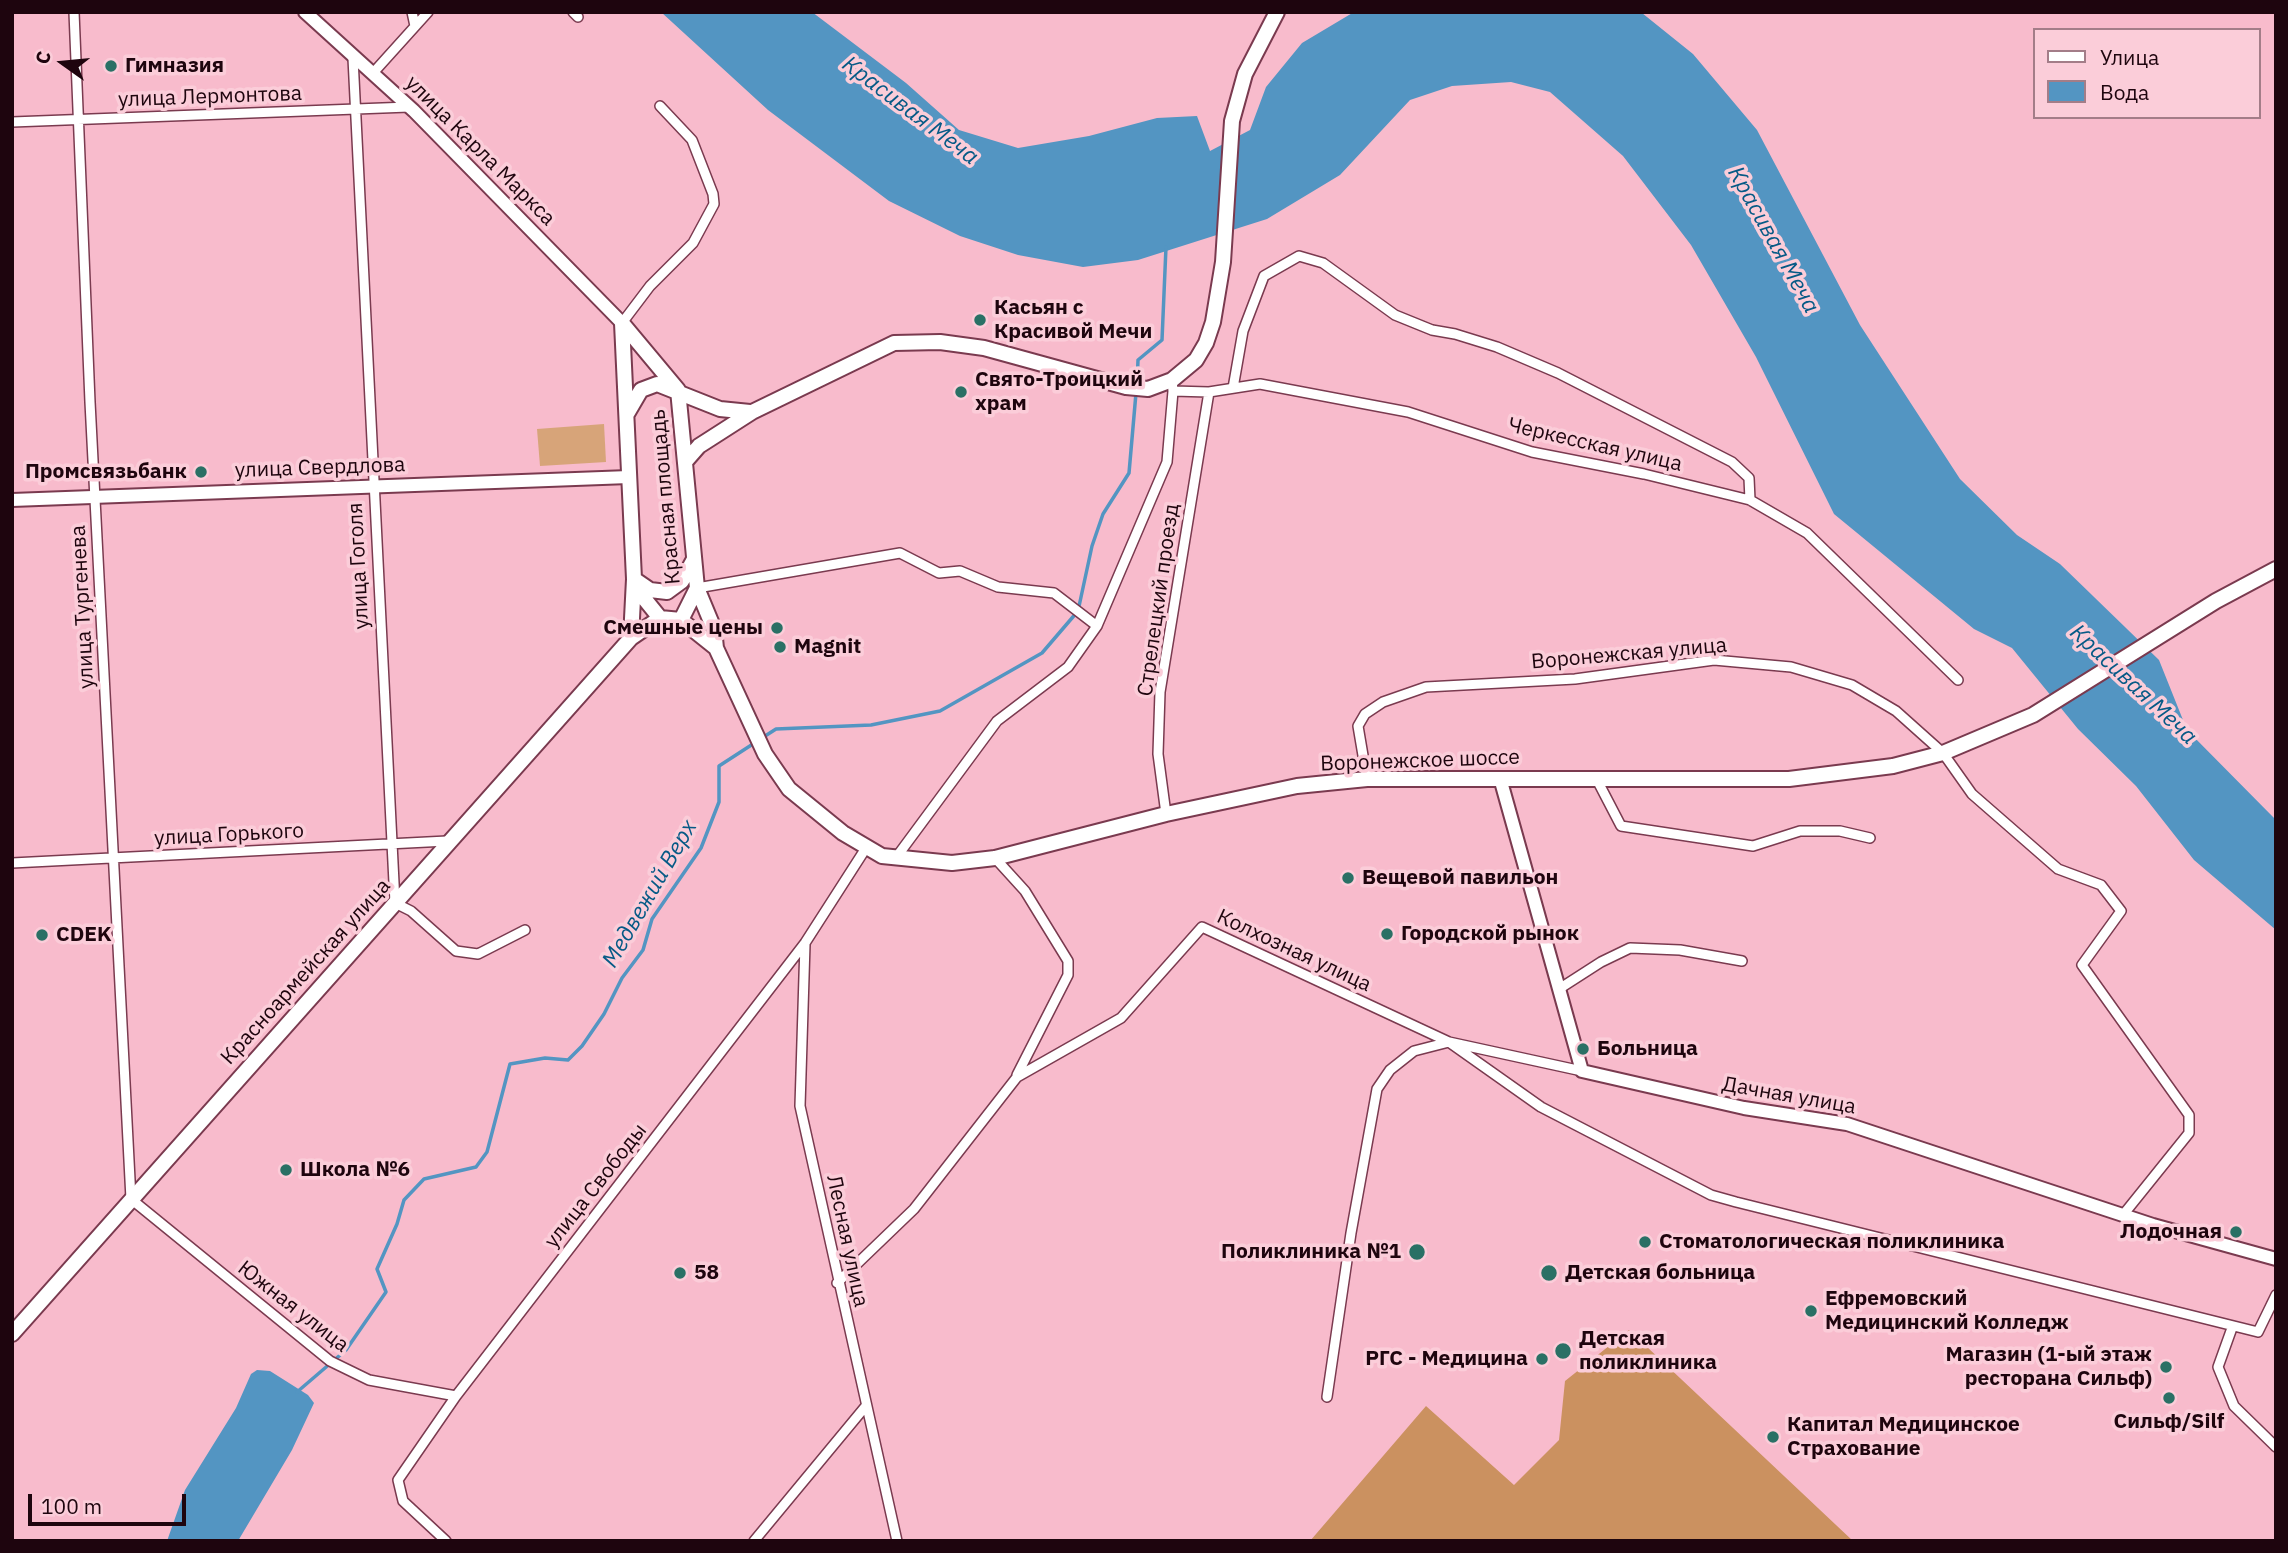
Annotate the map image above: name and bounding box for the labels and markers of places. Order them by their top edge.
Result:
place label: Гимназия [125,53,224,79]
marker: Гимназия [103,58,119,74]
place label: Касьян с Красивой Мечи [994,295,1152,345]
marker: Касьян с Красивой Мечи [972,312,988,328]
place label: Свято-Троицкий храм [975,367,1143,417]
marker: Свято-Троицкий храм [953,384,969,400]
place label: Промсвязьбанк [25,459,187,485]
marker: Промсвязьбанк [193,464,209,480]
place label: Смешные цены [603,615,763,641]
marker: Смешные цены [769,620,785,636]
place label: Magnit [794,634,861,660]
marker: Magnit [772,639,788,655]
place label: Вещевой павильон [1362,865,1558,891]
marker: Вещевой павильон [1340,870,1356,886]
place label: Городской рынок [1401,921,1579,947]
place label: CDEK [56,922,112,948]
marker: Городской рынок [1379,926,1395,942]
marker: CDEK [34,927,50,943]
place label: Больница [1597,1036,1698,1062]
marker: Больница [1575,1041,1591,1057]
place label: Школа №6 [300,1157,410,1183]
marker: Школа №6 [278,1162,294,1178]
place label: Лодочная [2120,1219,2222,1245]
marker: Лодочная [2228,1224,2244,1240]
place label: Стоматологическая поликлиника [1659,1229,2004,1255]
marker: Стоматологическая поликлиника [1637,1234,1653,1250]
place label: Поликлиника №1 [1221,1239,1401,1265]
marker: Поликлиника №1 [1407,1242,1427,1262]
place label: 58 [694,1260,719,1286]
place label: Детская больница [1565,1260,1755,1286]
marker: Детская больница [1539,1263,1559,1283]
marker: 58 [672,1265,688,1281]
place label: Ефремовский Медицинский Колледж [1825,1286,2069,1336]
marker: Ефремовский Медицинский Колледж [1803,1303,1819,1319]
place label: Детская поликлиника [1579,1326,1717,1376]
marker: Детская поликлиника [1553,1341,1573,1361]
place label: Магазин (1-ый этаж ресторана Сильф) [1945,1342,2152,1392]
place label: РГС - Медицина [1365,1346,1528,1372]
marker: РГС - Медицина [1534,1351,1550,1367]
marker: Магазин (1-ый этаж ресторана Сильф) [2158,1359,2174,1375]
marker: Сильф/Silf [2161,1390,2177,1406]
place label: Сильф/Silf [2114,1409,2224,1435]
place label: Капитал Медицинское Страхование [1787,1412,2020,1462]
marker: Капитал Медицинское Страхование [1765,1429,1781,1445]

